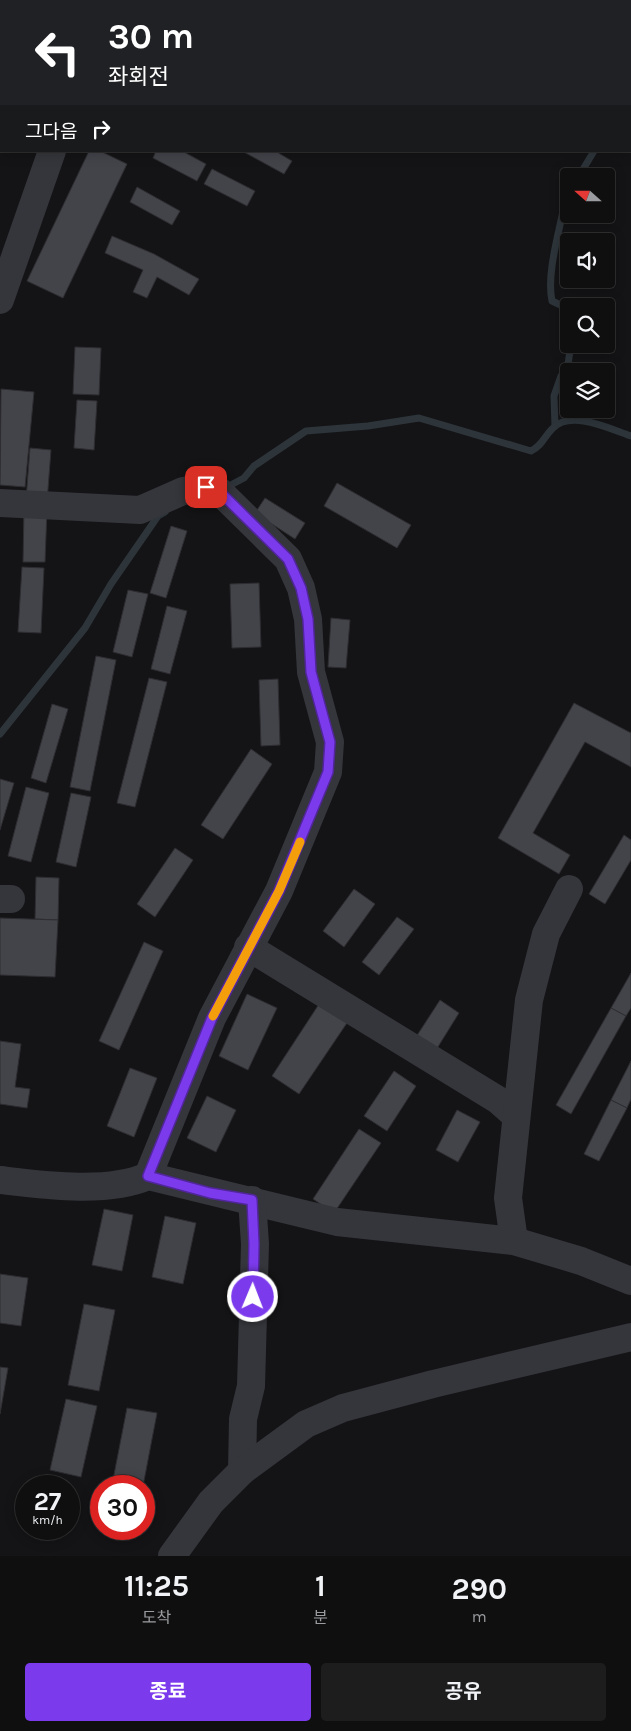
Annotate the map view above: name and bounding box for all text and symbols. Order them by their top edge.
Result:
text: 30 m [108,16,194,57]
icon: left [25,20,90,85]
text: 좌회전 [108,64,169,90]
icon: right [87,115,115,143]
text: 그다음 [25,121,77,143]
north arrow [560,168,615,222]
map controls [560,168,615,418]
button: sound [560,233,615,288]
button: search [560,298,615,353]
button: layers [560,363,615,418]
pin [185,466,227,508]
icon: arrive [192,473,220,501]
position arrow [226,1270,278,1322]
speed limit sign: 30 [90,1475,155,1540]
text: 27 [34,1487,61,1516]
text: km/h [32,1513,63,1527]
text: 11:25 [124,1568,189,1604]
text: 1 [315,1568,326,1604]
text: 290 [452,1571,507,1607]
text: m [472,1607,487,1626]
text: 도착 [142,1608,171,1627]
text: 분 [313,1608,328,1627]
button: 종료 [25,1663,311,1721]
button: 공유 [321,1663,606,1721]

